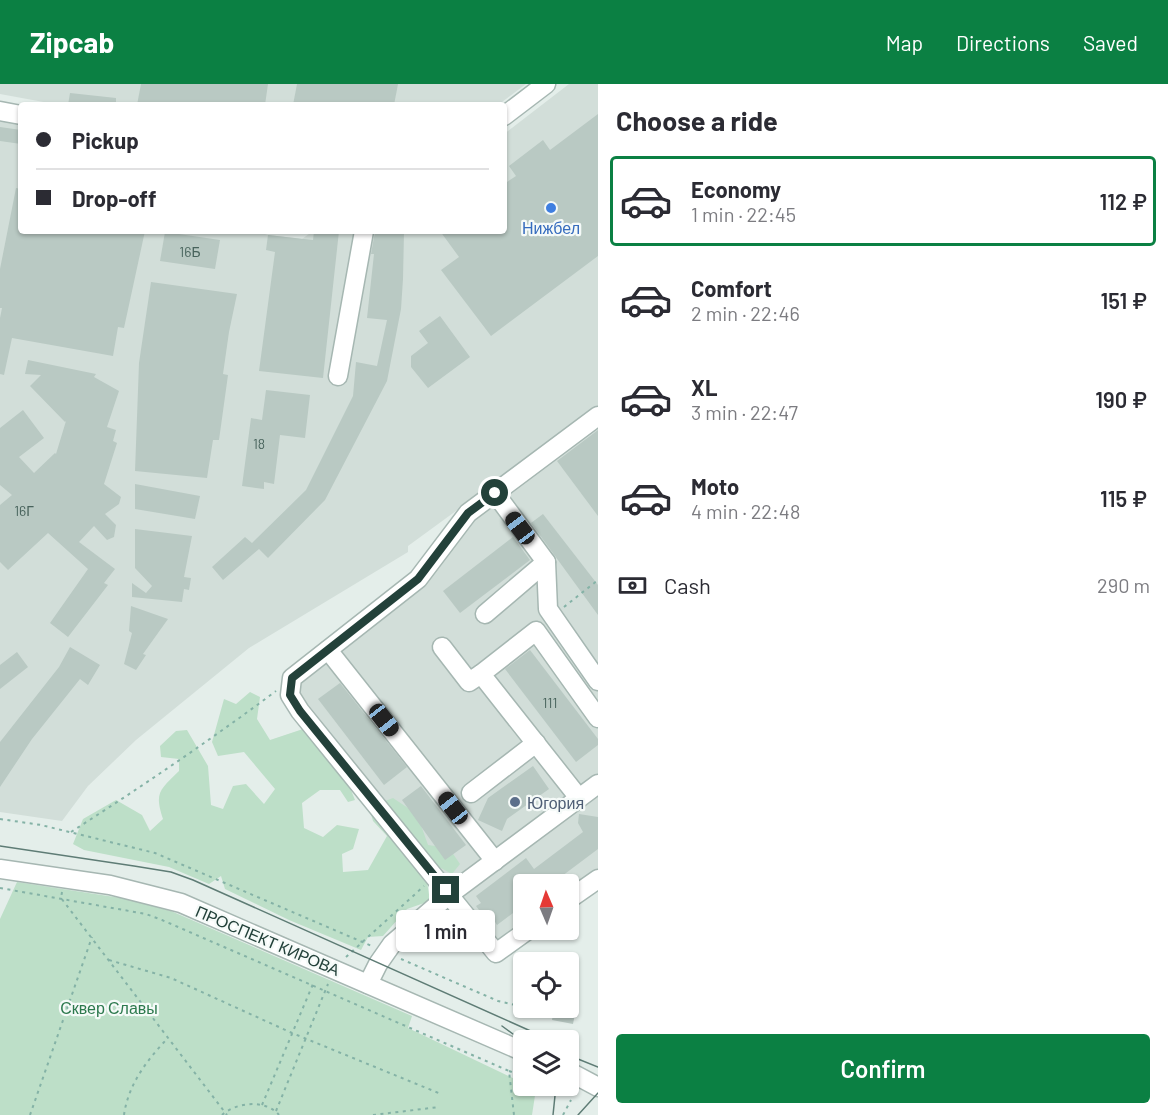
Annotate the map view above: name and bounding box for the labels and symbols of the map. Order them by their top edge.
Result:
marker: Нижбел [544,201,558,215]
place label: Нижбел [522,218,580,237]
house number: 16Б [179,243,201,260]
house number: 18 [253,435,265,452]
route start [481,479,508,506]
house number: 16Г [14,502,34,519]
car [502,508,538,548]
house number: 111 [543,694,557,711]
car [366,700,402,740]
car [435,788,471,828]
place label: Югория [527,793,584,812]
marker: Югория [508,795,522,809]
north arrow [513,874,579,940]
route end [432,876,459,903]
street label: ПРОСПЕКТ КИРОВА [193,901,343,979]
callout: 1 min [396,911,496,953]
park label: Сквер Славы [60,998,158,1017]

